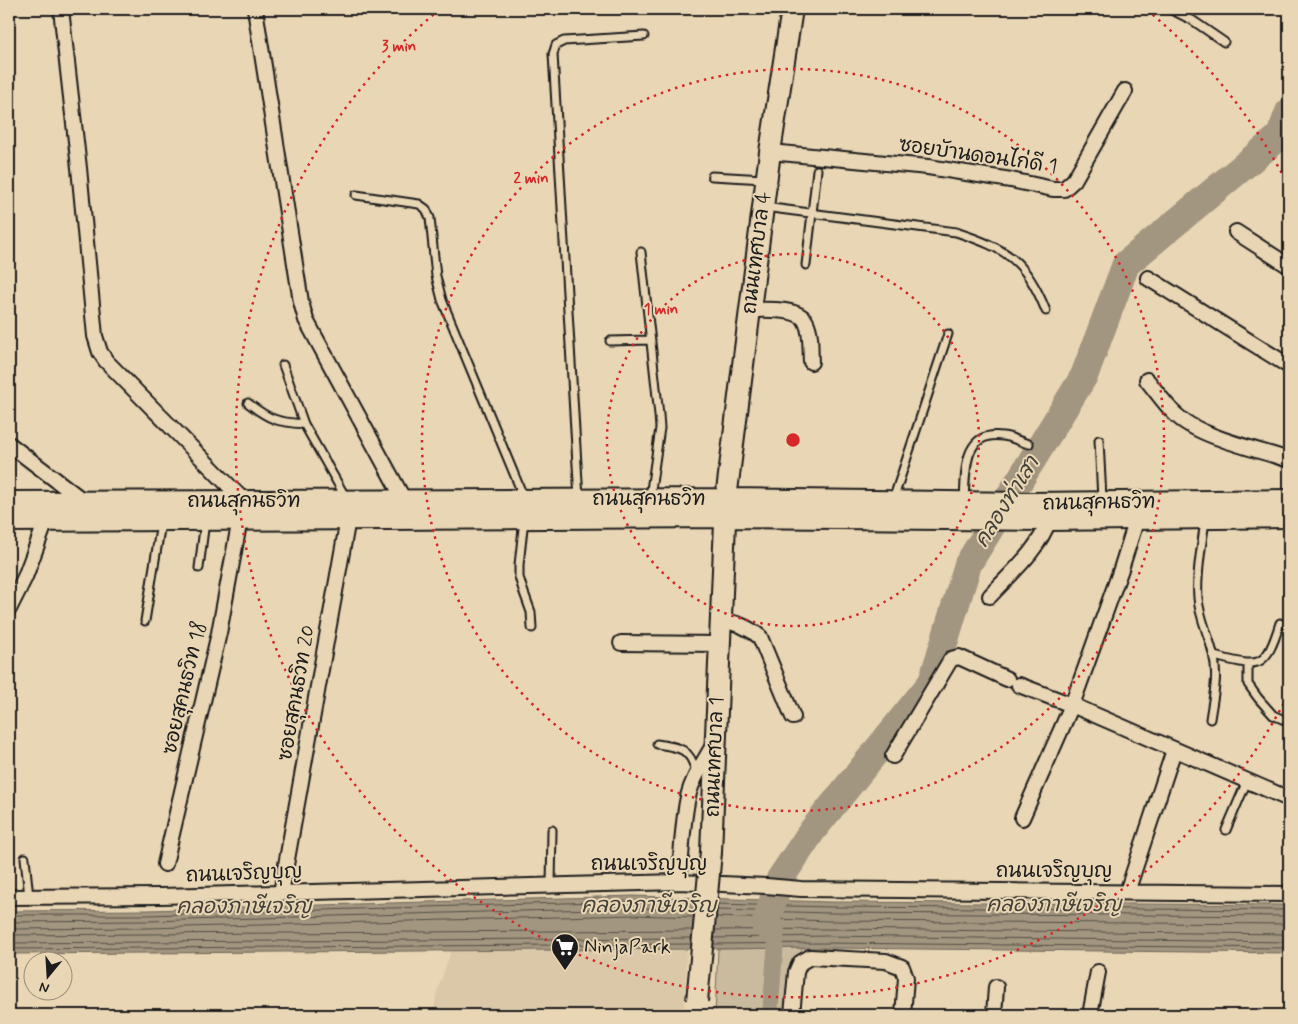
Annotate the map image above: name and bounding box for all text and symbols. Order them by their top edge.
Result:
text: 3 min [382,37,416,57]
street label: ซอยบัานดอนไก่ดี 1 [897,131,1059,180]
text: 2 min [513,169,549,189]
street label: ถนนเทศบาล 4 [736,190,778,316]
text: 1 min [644,300,678,320]
centre of rings [784,431,802,449]
water label: คลองท่าเสา [968,450,1047,553]
street label: ถนนสุคนธวิท [592,486,706,514]
street label: ถนนสุคนธวิท [187,488,301,516]
street label: ถนนสุคนธวิท [1042,489,1156,518]
street label: ซอยสุคนธวิท 18 [157,619,214,758]
street label: ซอยสุคนธวิท 20 [272,623,323,763]
street label: ถนนเทศบาล 1 [699,696,731,818]
street label: ถนนเจริญบุญ [591,851,707,879]
street label: ถนนเจริญบุญ [185,858,303,891]
street label: ถนนเจริญบุญ [996,858,1112,886]
water label: คลองภาษีเจริญ [987,891,1124,919]
water label: คลองภาษีเจริญ [582,892,719,920]
water label: คลองภาษีเจริญ [177,893,314,921]
supermarket icon: NinjaPark [550,932,580,971]
place label: NinjaPark [584,934,671,961]
north arrow [22,952,72,1002]
text: N [37,977,52,997]

